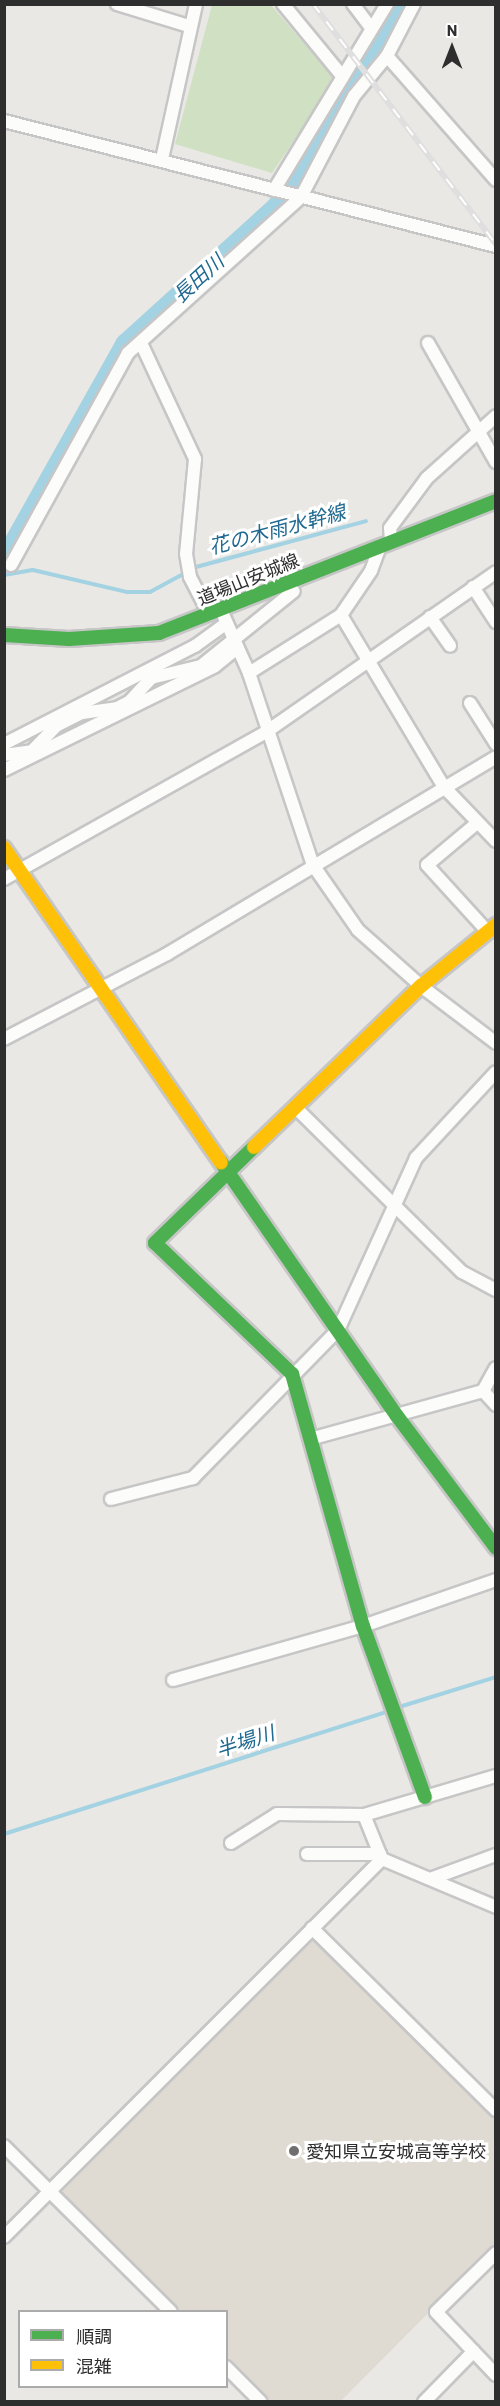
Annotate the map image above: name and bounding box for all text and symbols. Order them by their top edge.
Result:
north arrow [422,18,482,78]
text: N [447,20,457,39]
water label: 長田川 [168,249,228,307]
water label: 花の木雨水幹線 [206,499,348,559]
street label: 道場山安城線 [194,549,302,609]
water label: 半場川 [213,1720,277,1762]
place label: 愛知県立安城高等学校 [306,2140,486,2162]
marker: 愛知県立安城高等学校 [287,2144,301,2158]
legend [18,2310,228,2388]
text: 順調 [76,2325,112,2347]
text: 混雑 [76,2355,112,2377]

